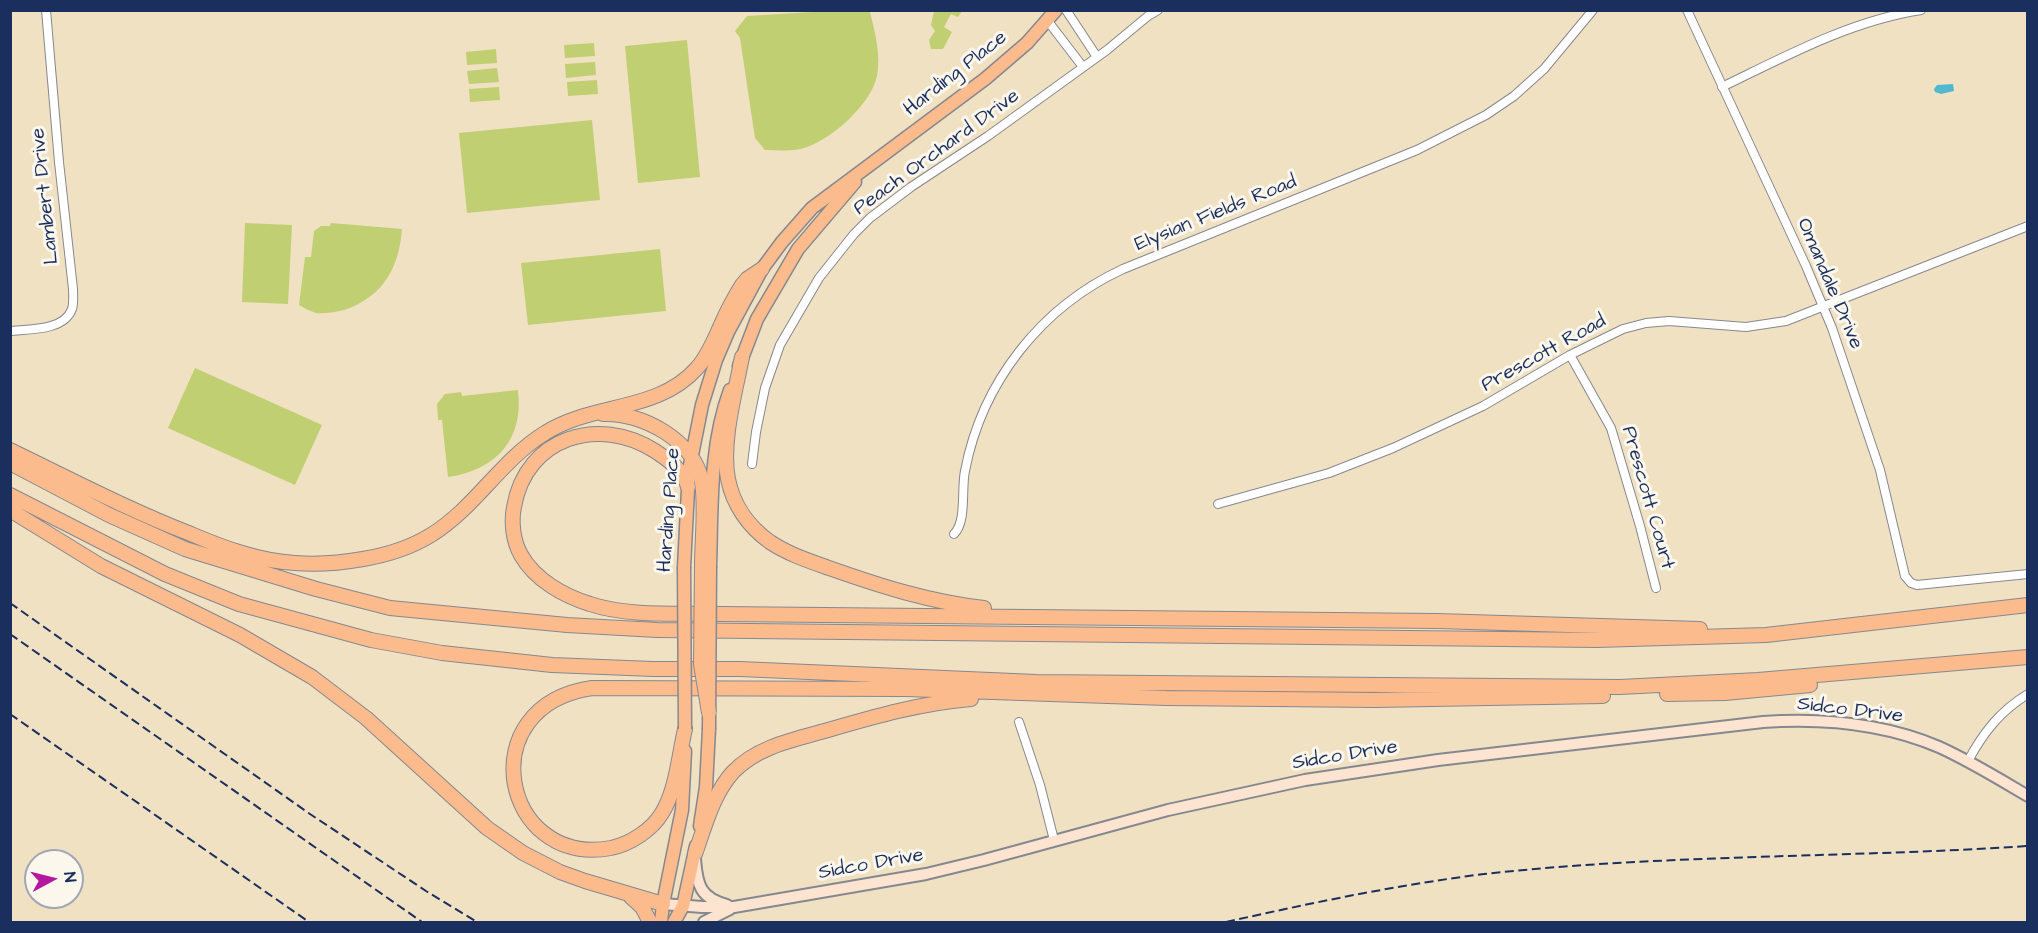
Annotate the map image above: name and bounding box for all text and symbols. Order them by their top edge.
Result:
street label: Harding Place [900,26,1012,122]
street label: Peach Orchard Drive [849,85,1025,221]
street label: Lambert Drive [27,127,65,265]
street label: Elysian Fields Road [1132,171,1300,257]
street label: Omandale Drive [1791,215,1867,353]
street label: Prescott Road [1478,310,1610,398]
street label: Prescott Court [1615,424,1679,572]
street label: Harding Place [654,447,686,573]
street label: Sidco Drive [1796,693,1904,729]
street label: Sidco Drive [1291,736,1399,776]
street label: Sidco Drive [817,844,925,886]
north arrow [24,849,84,909]
text: N [58,871,81,883]

